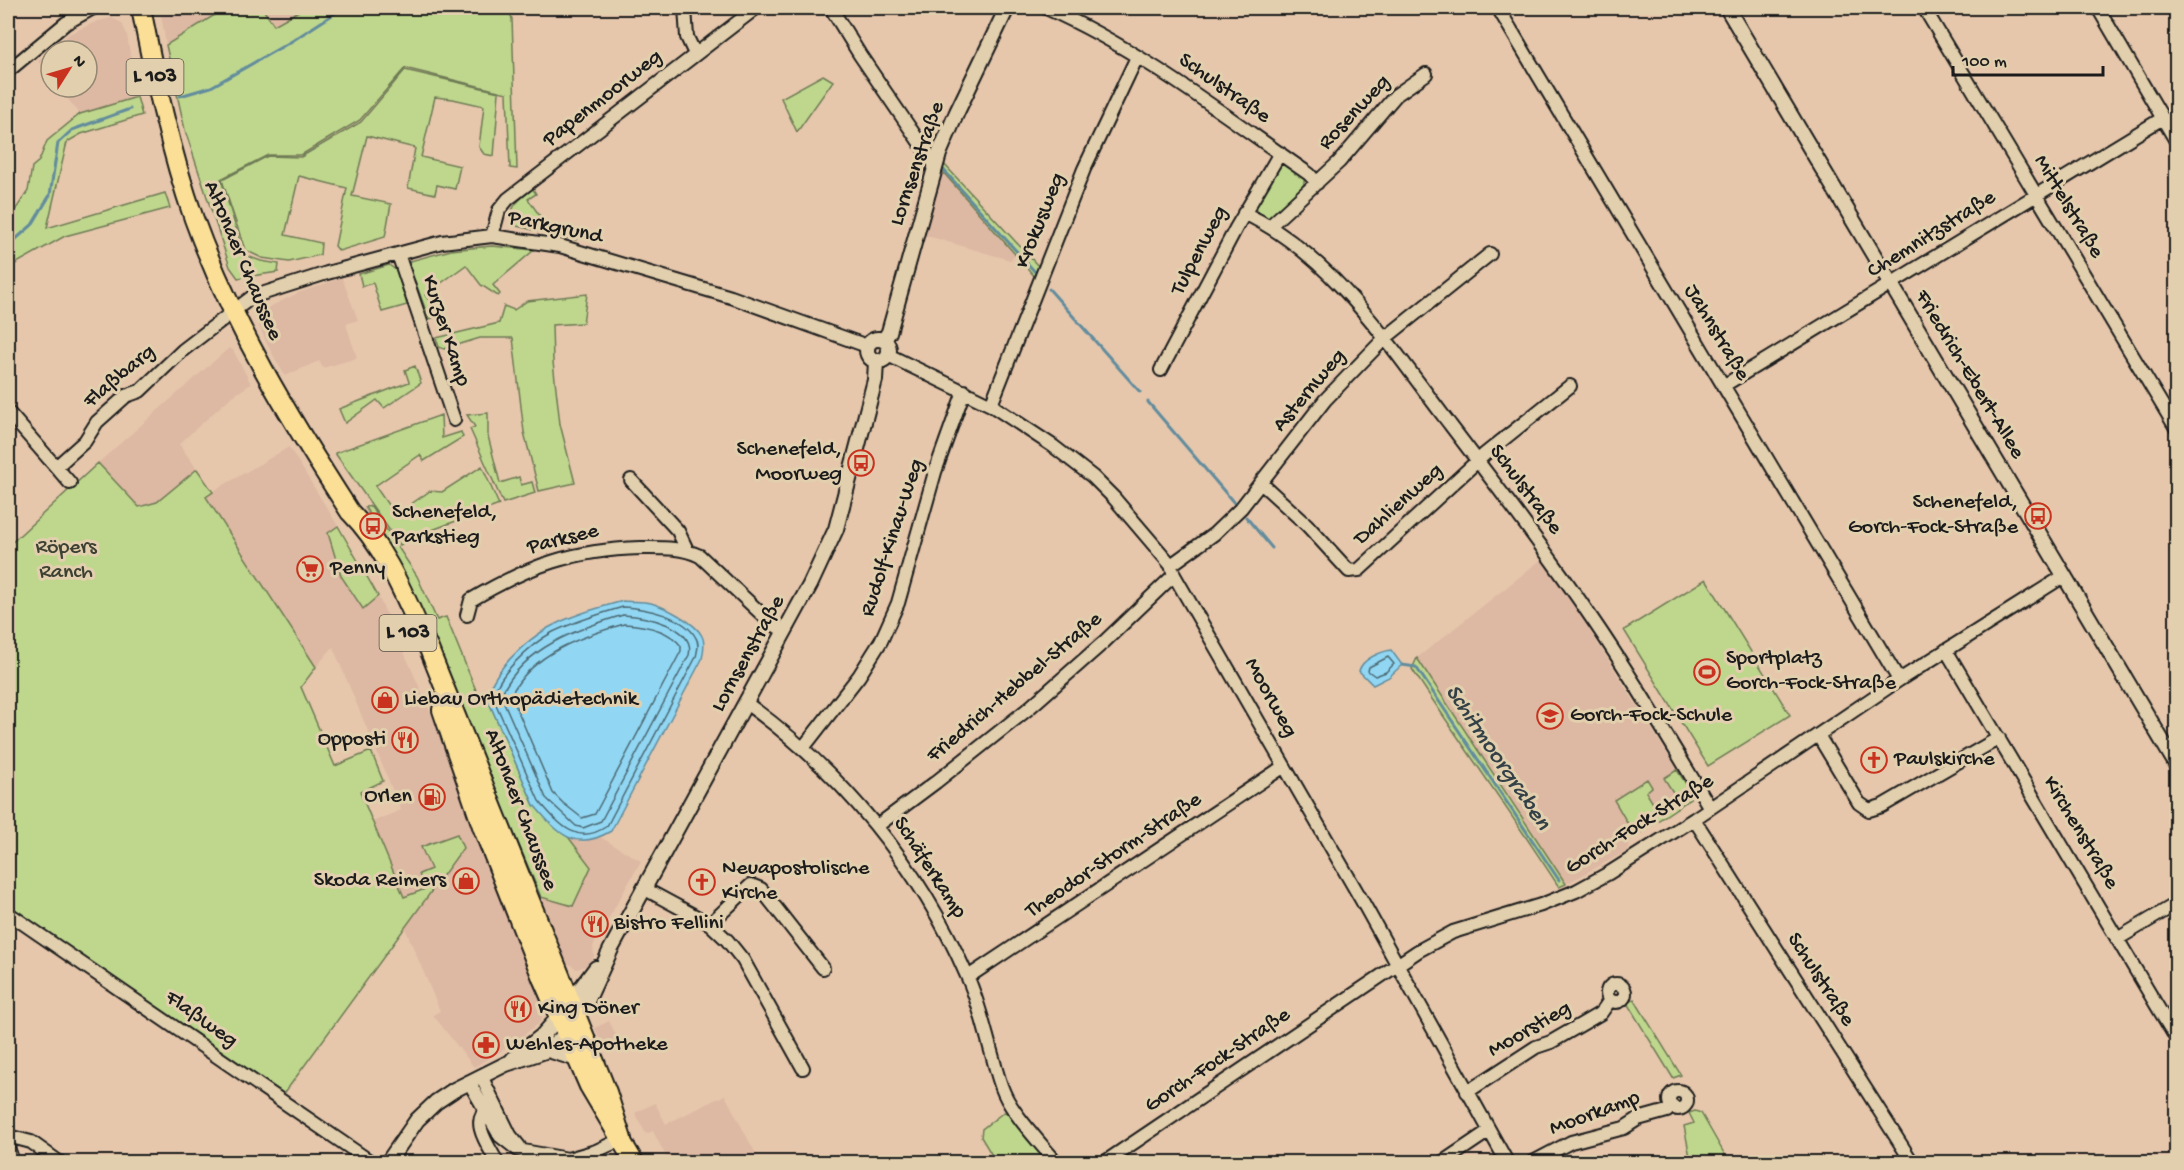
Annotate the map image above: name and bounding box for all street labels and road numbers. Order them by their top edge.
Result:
street label: Papenmoorweg [537,44,668,154]
street label: Schulstraße [1173,48,1276,131]
road number: L 103 [126,59,184,95]
street label: Rosenweg [1314,70,1396,156]
street label: Lornsenstraße [885,98,952,229]
street label: Mittelstraße [2027,151,2109,264]
street label: Krokusweg [1010,170,1072,272]
street label: Altonaer Chaussee [197,177,288,345]
street label: Chemnitzstraße [1863,185,2002,285]
street label: Tulpenweg [1165,202,1234,302]
street label: Parkgrund [504,205,607,251]
street label: Kurzer Kamp [415,272,475,390]
street label: Jahnstraße [1677,280,1755,387]
street label: Friedrich-Ebert-Allee [1908,285,2030,465]
street label: Flaßbarg [78,339,161,415]
street label: Asternweg [1268,344,1352,438]
street label: Schulstraße [1483,440,1568,541]
street label: Rudolf-Kinau-Weg [855,456,931,620]
street label: Dahlienweg [1348,458,1449,553]
street label: Parksee [524,518,602,562]
street label: Lornsenstraße [706,591,792,717]
street label: Friedrich-Hebbel-Straße [921,607,1108,770]
road number: L 103 [380,615,436,651]
street label: Moorweg [1238,654,1302,742]
street label: Altonaer Chaussee [477,726,563,895]
street label: Gorch-Fock-Straße [1561,769,1720,881]
street label: Kirchenstraße [2036,772,2124,895]
street label: Theodor-Storm-Straße [1019,787,1208,926]
street label: Schäferkamp [886,812,972,924]
street label: Schulstraße [1780,928,1860,1032]
street label: Flaßweg [159,985,242,1054]
street label: Moorstieg [1484,996,1576,1064]
street label: Gorch-Fock-Straße [1140,1002,1296,1119]
street label: Moorkamp [1546,1086,1644,1142]

